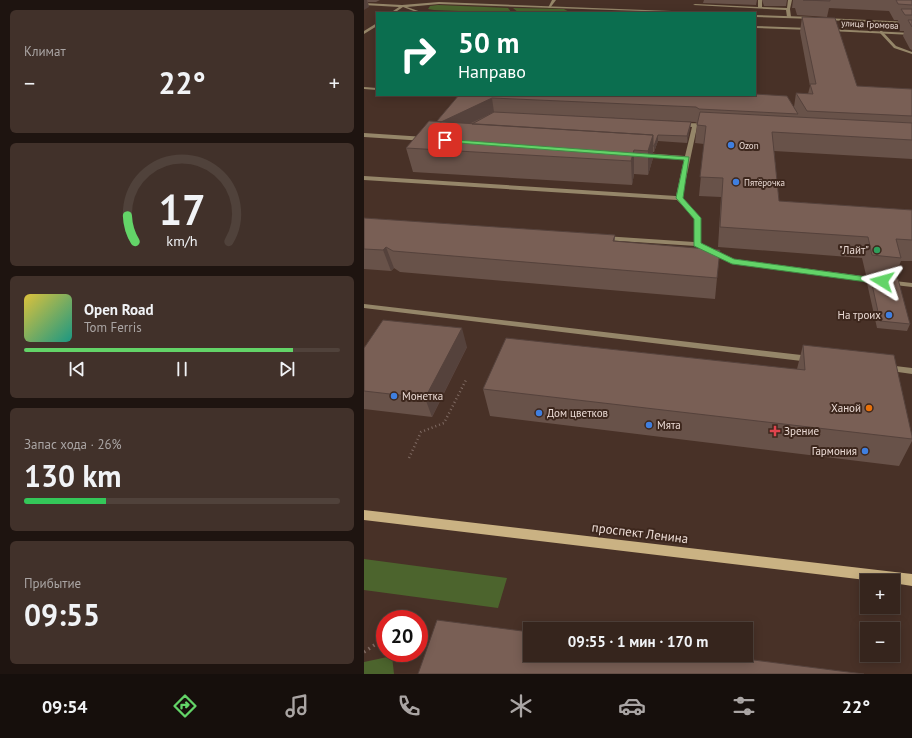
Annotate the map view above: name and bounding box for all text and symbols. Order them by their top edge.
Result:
street label: улица Громова [841,17,899,31]
text: 50 m [458,24,519,61]
icon: right [392,28,444,80]
text: Климат [24,43,66,60]
text: Направо [458,60,526,83]
text: 22° [158,63,206,102]
text: − [24,69,35,97]
text: + [329,69,340,97]
pin [428,123,462,157]
icon: arrive [434,129,456,151]
marker: Ozon [726,140,736,150]
place label: Ozon [739,140,759,151]
marker: Пятёрочка [731,177,741,187]
place label: Пятёрочка [744,177,785,188]
text: 17 [158,183,206,236]
text: km/h [166,231,198,250]
place label: "Лайт" [839,243,869,257]
marker: "Лайт" [872,245,882,255]
position arrow [861,260,903,302]
text: Open Road [84,300,154,319]
place label: На троих [838,308,881,322]
marker: На троих [884,310,894,320]
text: Tom Ferris [84,319,142,336]
icon: previous [66,358,88,380]
icon: pause [171,358,193,380]
icon: next [276,358,298,380]
place label: Монетка [402,389,443,403]
marker: Монетка [389,391,399,401]
place label: Ханой [831,401,861,415]
marker: Ханой [864,403,874,413]
place label: Дом цветков [547,406,608,420]
marker: Дом цветков [534,408,544,418]
place label: Мята [657,418,681,432]
marker: Мята [644,420,654,430]
place label: Зрение [784,424,819,438]
marker: Зрение [769,425,781,437]
text: Запас хода · 26% [24,436,122,453]
place label: Гармония [812,444,857,458]
marker: Гармония [860,446,870,456]
text: 130 km [24,456,122,495]
street label: проспект Ленина [591,519,689,547]
map controls [860,574,900,662]
button: + [860,574,900,614]
text: Прибытие [24,575,81,592]
text: 09:55 [24,595,100,634]
speed limit sign: 20 [376,610,428,662]
button: − [860,622,900,662]
text: 09:55 · 1 мин · 170 m [568,632,708,651]
icon: directions [171,692,199,720]
icon: music [283,692,311,720]
icon: phone [395,692,423,720]
icon: climate [507,692,535,720]
icon: car [618,692,646,720]
icon: filters [730,692,758,720]
text: 09:54 [42,695,88,718]
text: 22° [842,695,870,718]

